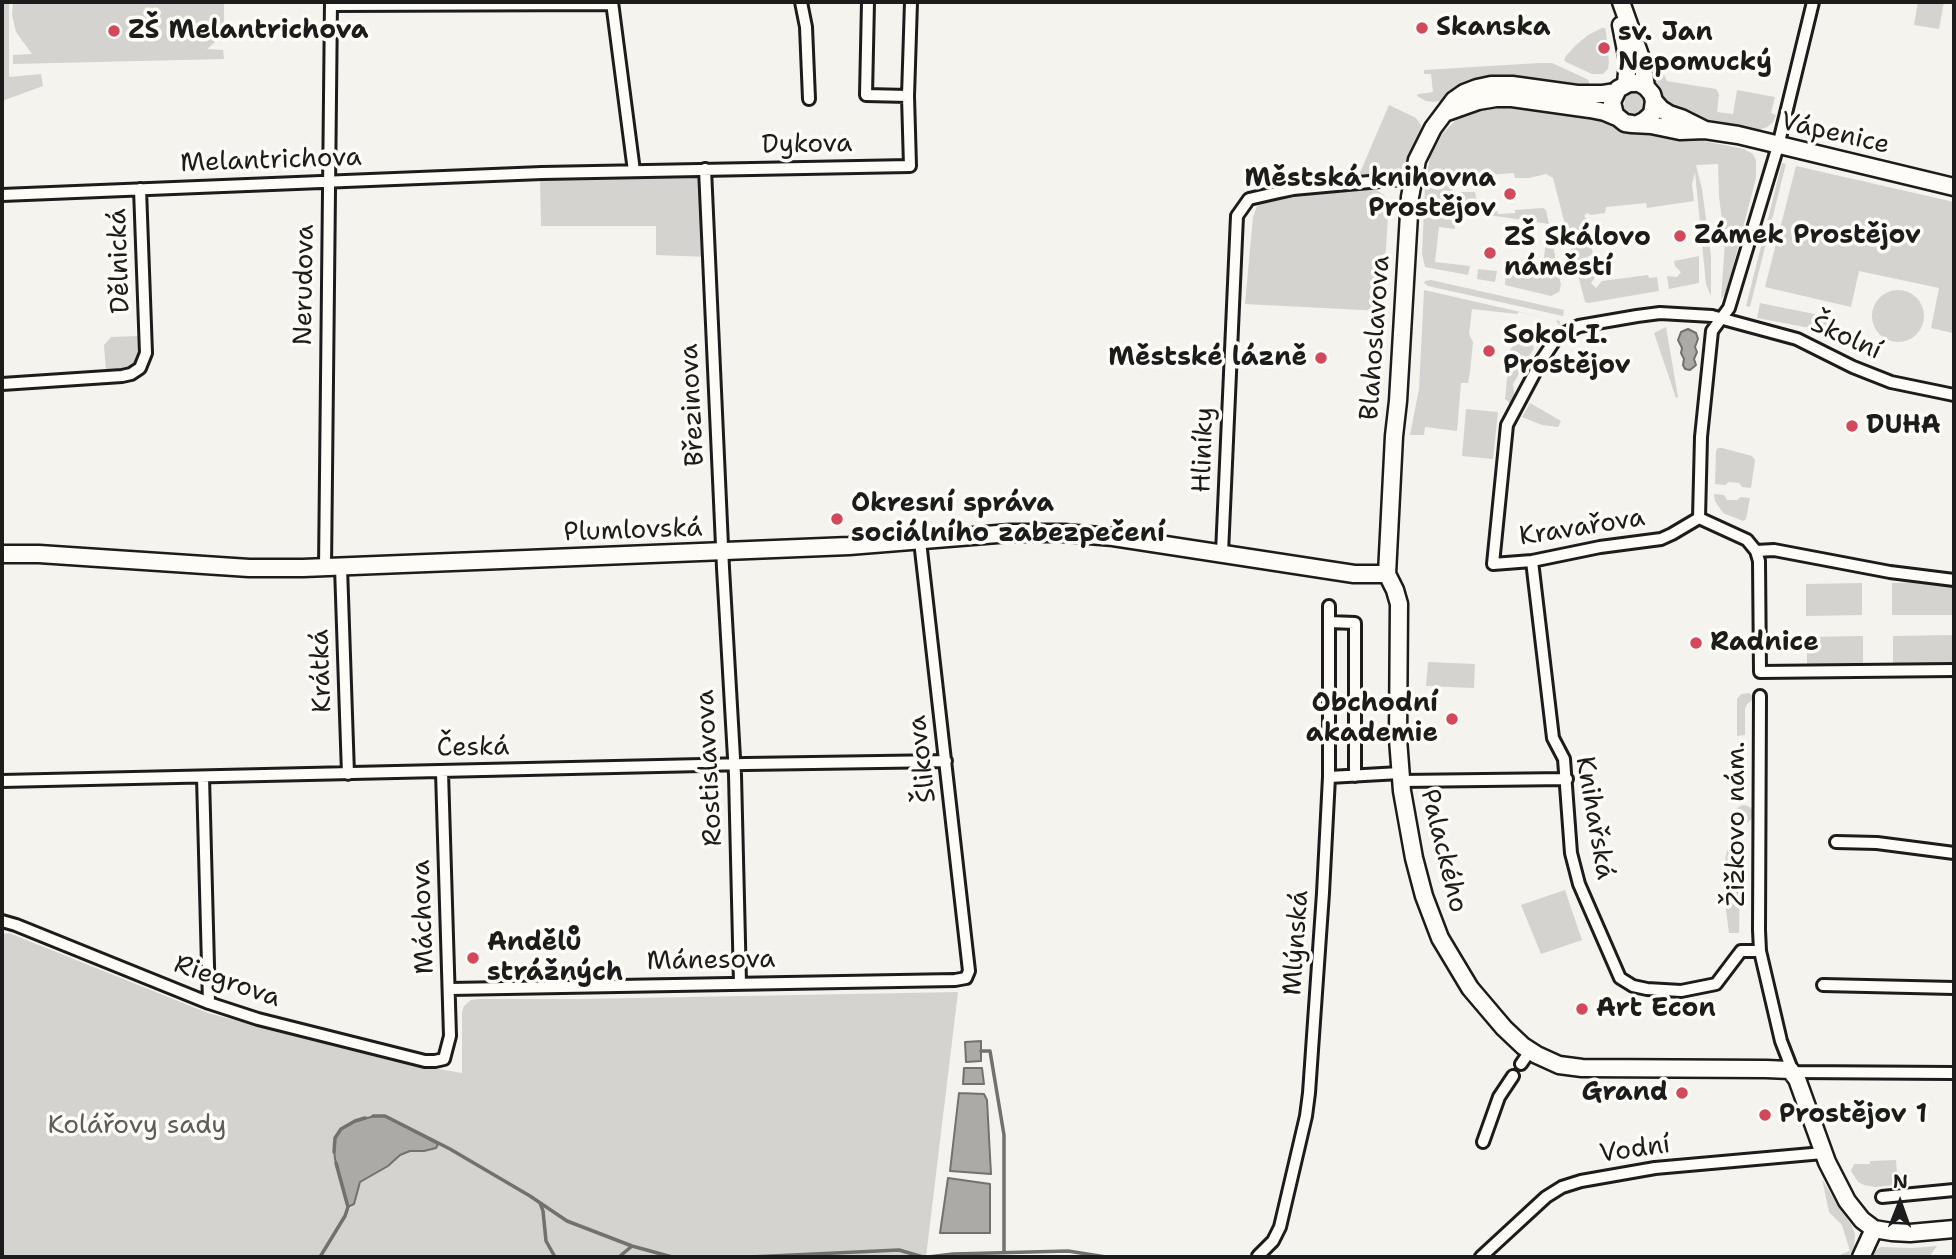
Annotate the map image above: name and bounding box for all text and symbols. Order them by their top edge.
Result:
place label: Skanska [1436,12,1550,44]
place label: ZŠ Melantrichova [128,15,368,47]
place label: sv. Jan Nepomucký [1618,17,1772,78]
marker: Skanska [1414,20,1430,36]
marker: ZŠ Melantrichova [106,23,122,39]
marker: sv. Jan Nepomucký [1596,40,1612,56]
street label: Vápenice [1778,106,1892,162]
street label: Dykova [761,129,853,161]
street label: Melantrichova [180,142,362,180]
place label: Městská knihovna Prostějov [1245,163,1496,224]
marker: Městská knihovna Prostějov [1502,186,1518,202]
street label: Dělnická [103,208,137,314]
place label: Zámek Prostějov [1694,220,1921,252]
place label: ZŠ Skálovo náměstí [1504,222,1651,284]
street label: Nerudova [288,224,322,346]
marker: Zámek Prostějov [1672,228,1688,244]
marker: ZŠ Skálovo náměstí [1482,245,1498,261]
street label: Blahoslavova [1355,255,1397,421]
street label: Školní [1806,309,1886,367]
place label: Sokol I. Prostějov [1503,320,1631,382]
place label: Městské lázně [1108,342,1307,374]
street label: Březinova [674,343,712,467]
marker: Sokol I. Prostějov [1481,343,1497,359]
marker: Městské lázně [1313,350,1329,366]
street label: Hliníky [1187,407,1221,493]
place label: DUHA [1866,410,1941,442]
marker: DUHA [1844,418,1860,434]
place label: Okresní správa sociálního zabezpečení [851,488,1165,550]
street label: Kravařova [1517,503,1647,553]
marker: Okresní správa sociálního zabezpečení [829,511,845,527]
street label: Plumlovská [563,513,703,549]
place label: Radnice [1710,627,1819,659]
street label: Krátká [305,629,339,713]
marker: Radnice [1688,635,1704,651]
place label: Obchodní akademie [1306,688,1438,750]
street label: Rostislavova [690,689,730,847]
marker: Obchodní akademie [1444,711,1460,727]
street label: Šlikova [902,714,944,804]
street label: Česká [436,732,510,764]
street label: Žižkovo nám. [1721,741,1753,907]
street label: Knihařská [1568,754,1620,882]
street label: Palackého [1413,786,1473,916]
street label: Máchova [406,859,442,975]
street label: Mlýnská [1278,889,1316,997]
place label: Andělů strážných [487,927,623,988]
street label: Mánesova [646,944,776,978]
street label: Riegrova [170,949,284,1015]
marker: Andělů strážných [465,950,481,966]
place label: Art Econ [1596,993,1716,1025]
marker: Art Econ [1574,1001,1590,1017]
place label: Grand [1582,1077,1668,1109]
marker: Grand [1674,1085,1690,1101]
place label: Prostějov 1 [1779,1099,1927,1131]
marker: Prostějov 1 [1757,1107,1773,1123]
park label: Kolářovy sady [48,1110,226,1142]
street label: Vodní [1598,1130,1672,1170]
north arrow [1865,1168,1935,1238]
text: N [1893,1169,1908,1194]

